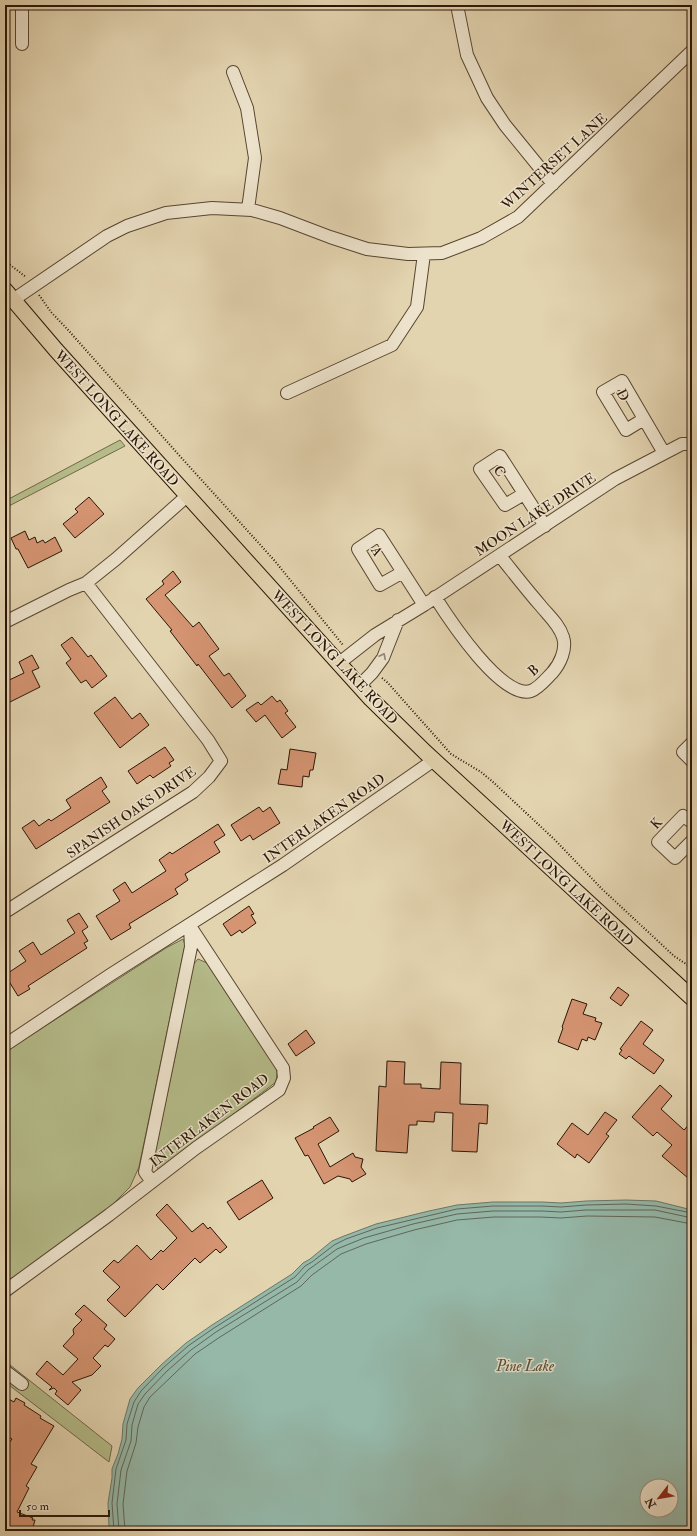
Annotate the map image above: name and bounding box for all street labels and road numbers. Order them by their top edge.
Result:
street label: WINTERSET LANE [497,109,611,214]
street label: WEST LONG LAKE ROAD [50,346,182,490]
street label: D [612,386,633,404]
street label: C [490,462,510,480]
street label: MOON LAKE DRIVE [472,469,599,560]
street label: A [366,542,386,560]
street label: WEST LONG LAKE ROAD [267,586,401,728]
street label: B [524,661,542,680]
street label: SPANISH OAKS DRIVE [63,763,199,862]
street label: INTERLAKEN ROAD [260,770,388,867]
street label: K [647,814,666,833]
street label: WEST LONG LAKE ROAD [495,816,637,950]
street label: INTERLAKEN ROAD [146,1070,272,1171]

